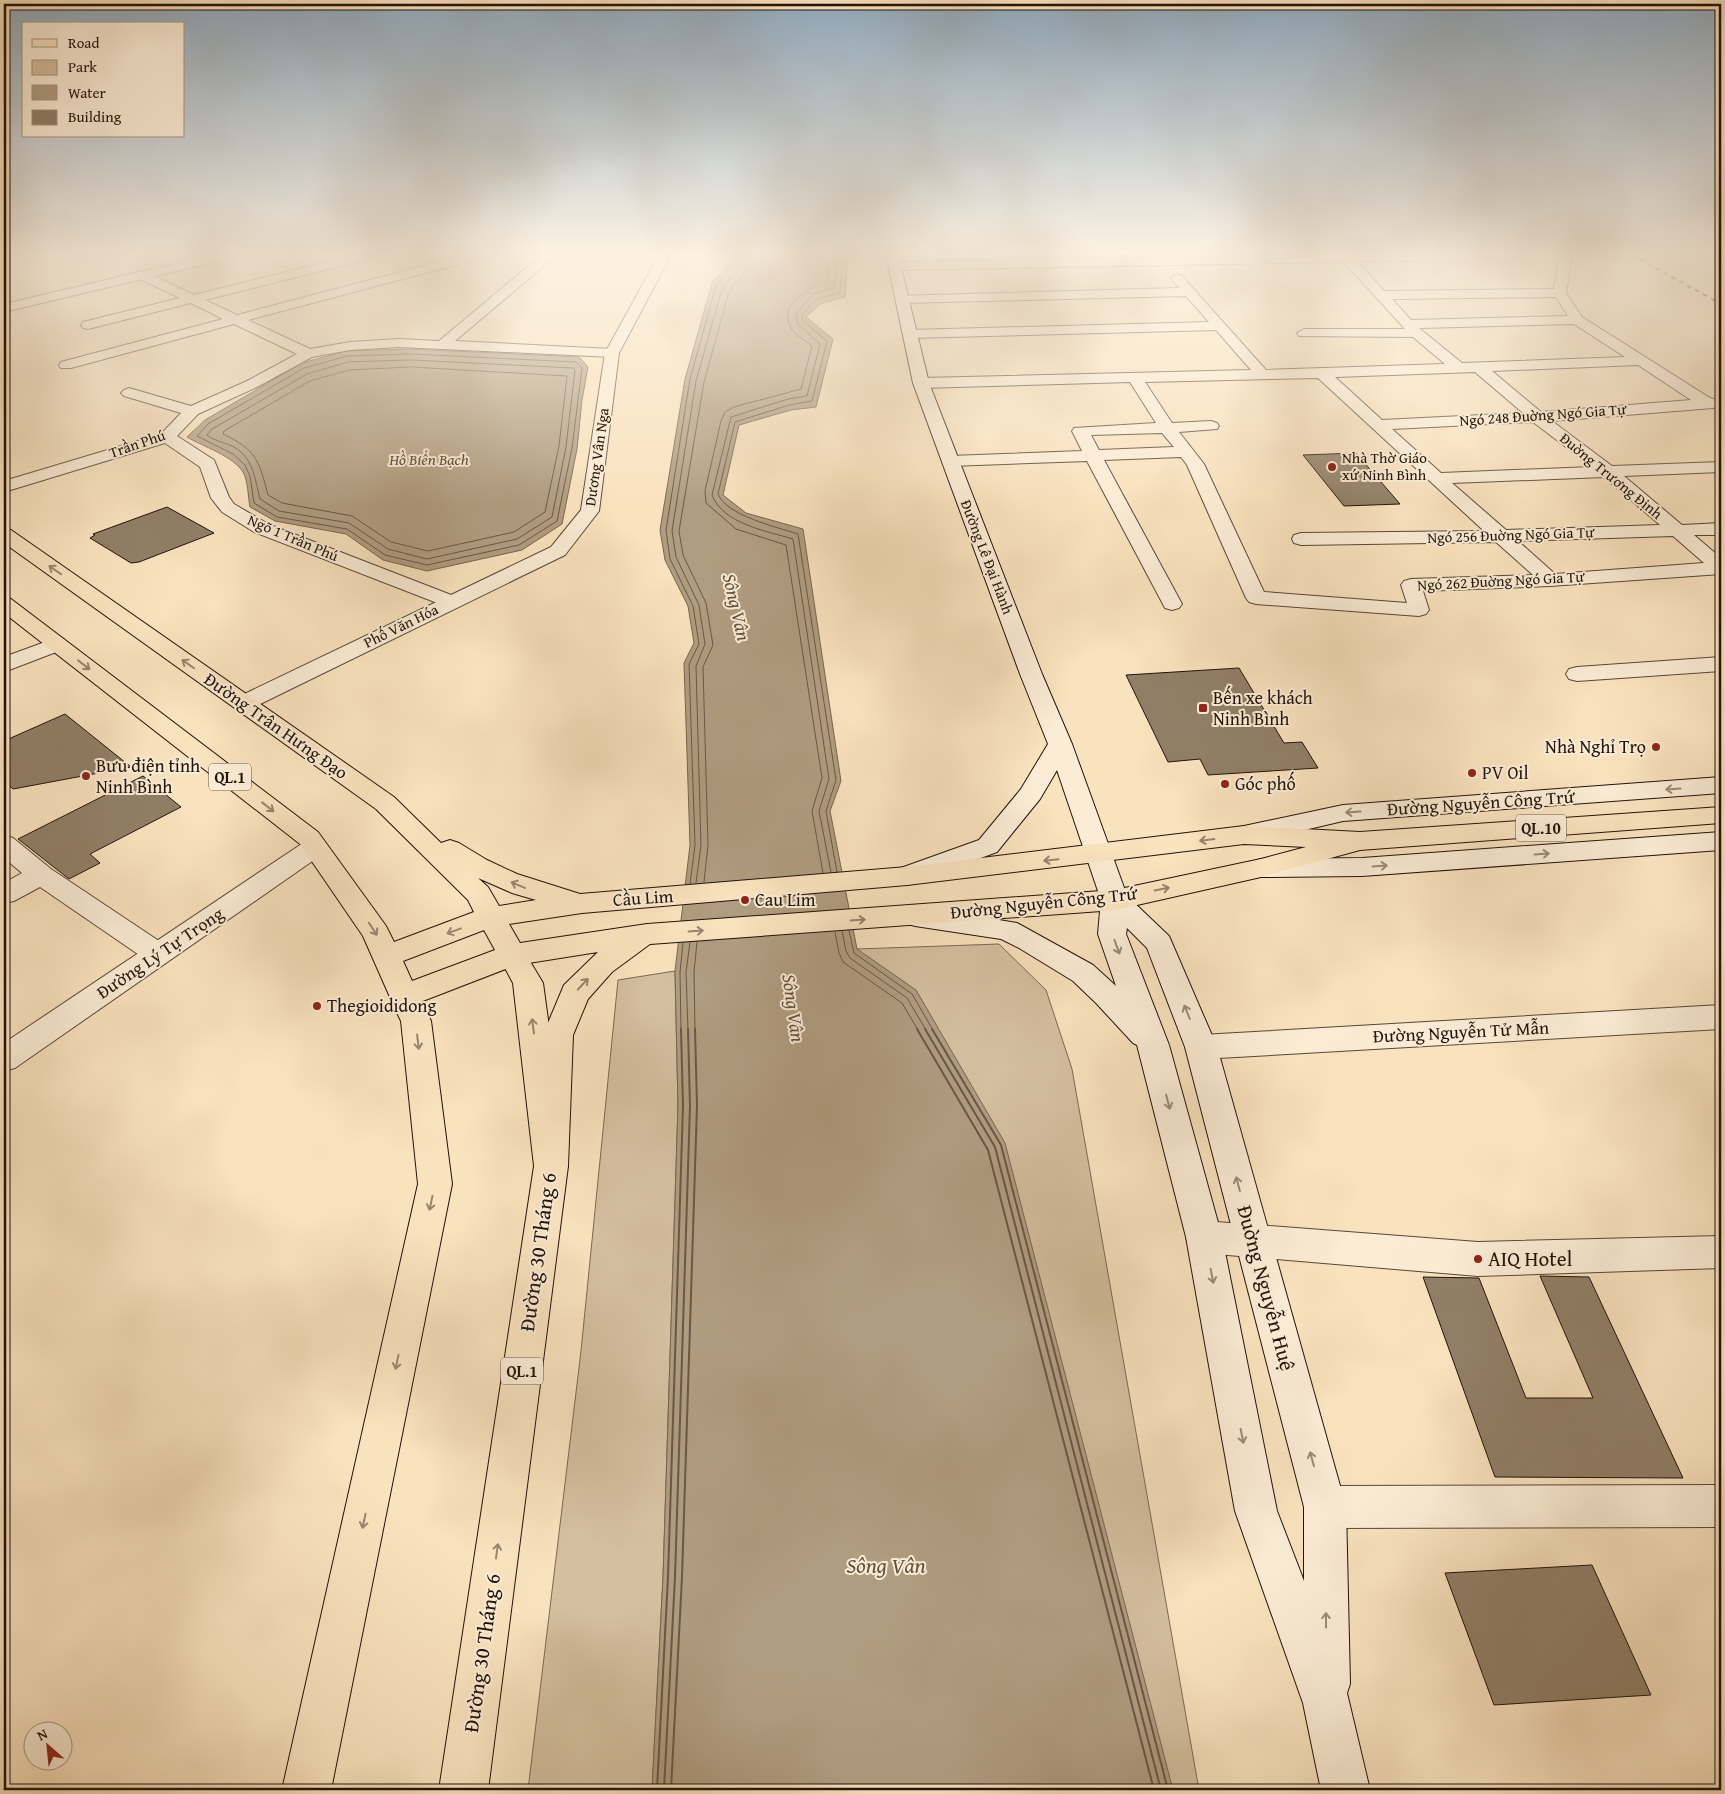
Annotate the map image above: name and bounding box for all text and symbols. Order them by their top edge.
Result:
legend [22,22,185,138]
text: Road [68,32,99,53]
text: Park [68,56,97,77]
text: Water [68,82,106,103]
text: Building [68,106,122,127]
street label: Ngó 248 Đuờng Ngó Gia Tự [1459,398,1628,431]
street label: Dương Vân Nga [579,406,614,507]
street label: Trần Phú [106,424,169,463]
street label: Đuờng Trương Định [1556,428,1668,524]
water label: Hồ Biển Bạch [388,447,469,471]
place label: Nhà Thờ Giáo xứ Ninh Bình [1342,447,1427,485]
marker: Nhà Thờ Giáo xứ Ninh Bình [1326,461,1338,473]
street label: Đường Lê Đại Hành [956,496,1019,618]
street label: Ngõ 1 Trần Phú [245,509,343,566]
street label: Ngó 256 Đuờng Ngó Gia Tự [1427,521,1596,548]
one-way arrow [49,565,63,575]
street label: Ngó 262 Đuờng Ngó Gia Tự [1417,566,1586,595]
water label: Sông Vân [716,570,758,644]
street label: Phố Văn Hóa [360,598,442,653]
one-way arrow [181,659,195,669]
one-way arrow [77,660,91,670]
street label: Đường Trân Hưng Đạo [199,666,354,786]
place label: Bến xe khách Ninh Bình [1213,684,1313,732]
marker: Bến xe khách Ninh Bình [1197,702,1209,714]
place label: Nhà Nghỉ Trọ [1545,733,1646,760]
marker: Nhà Nghỉ Trọ [1650,741,1662,753]
place label: Bưu điện tỉnh Ninh Bình [96,752,200,800]
place label: PV Oil [1482,759,1528,786]
road number: QL.1 [209,764,251,790]
marker: PV Oil [1466,767,1478,779]
marker: Bưu điện tỉnh Ninh Bình [80,770,92,782]
place label: Góc phố [1235,770,1296,797]
marker: Góc phố [1219,778,1231,790]
street label: Đường Nguyễn Công Trứ [1386,782,1576,823]
one-way arrow [1665,784,1681,794]
one-way arrow [261,801,274,812]
one-way arrow [1346,808,1362,817]
road number: QL.10 [1516,814,1566,841]
one-way arrow [1199,835,1215,845]
one-way arrow [1534,849,1550,859]
one-way arrow [1043,855,1059,865]
one-way arrow [1371,861,1387,870]
one-way arrow [511,879,526,889]
street label: Đường Nguyễn Công Trứ [949,879,1140,926]
street label: Cầu Lim [612,882,674,913]
one-way arrow [1154,884,1170,894]
place label: Cau Lim [755,886,816,913]
marker: Cau Lim [739,894,751,906]
street label: Đường Lý Tự Trọng [91,900,229,1005]
one-way arrow [849,915,865,925]
one-way arrow [367,922,378,936]
one-way arrow [687,926,703,935]
one-way arrow [447,927,462,936]
one-way arrow [1113,939,1122,955]
water label: Sông Vân [775,972,813,1044]
one-way arrow [578,978,589,991]
place label: Thegioididong [327,992,436,1019]
marker: Thegioididong [311,1000,323,1012]
one-way arrow [1181,1004,1190,1019]
street label: Đường Nguyễn Tử Mẫn [1372,1013,1550,1050]
one-way arrow [528,1019,538,1035]
one-way arrow [413,1033,423,1049]
one-way arrow [1164,1093,1173,1109]
street label: Đường 30 Tháng 6 [511,1171,564,1333]
one-way arrow [1233,1176,1242,1192]
one-way arrow [426,1194,435,1210]
street label: Đuờng Nguyễn Huệ [1230,1202,1303,1374]
place label: AIQ Hotel [1488,1243,1572,1274]
marker: AIQ Hotel [1472,1253,1484,1265]
one-way arrow [1207,1268,1217,1284]
one-way arrow [392,1353,402,1369]
road number: QL.1 [501,1358,543,1384]
one-way arrow [1238,1427,1247,1443]
one-way arrow [1307,1451,1316,1467]
one-way arrow [358,1512,368,1528]
one-way arrow [492,1544,502,1560]
water label: Sông Vân [846,1549,926,1581]
street label: Đường 30 Tháng 6 [455,1572,508,1734]
one-way arrow [1321,1612,1331,1628]
north arrow [22,1722,72,1772]
text: N [33,1723,51,1745]

